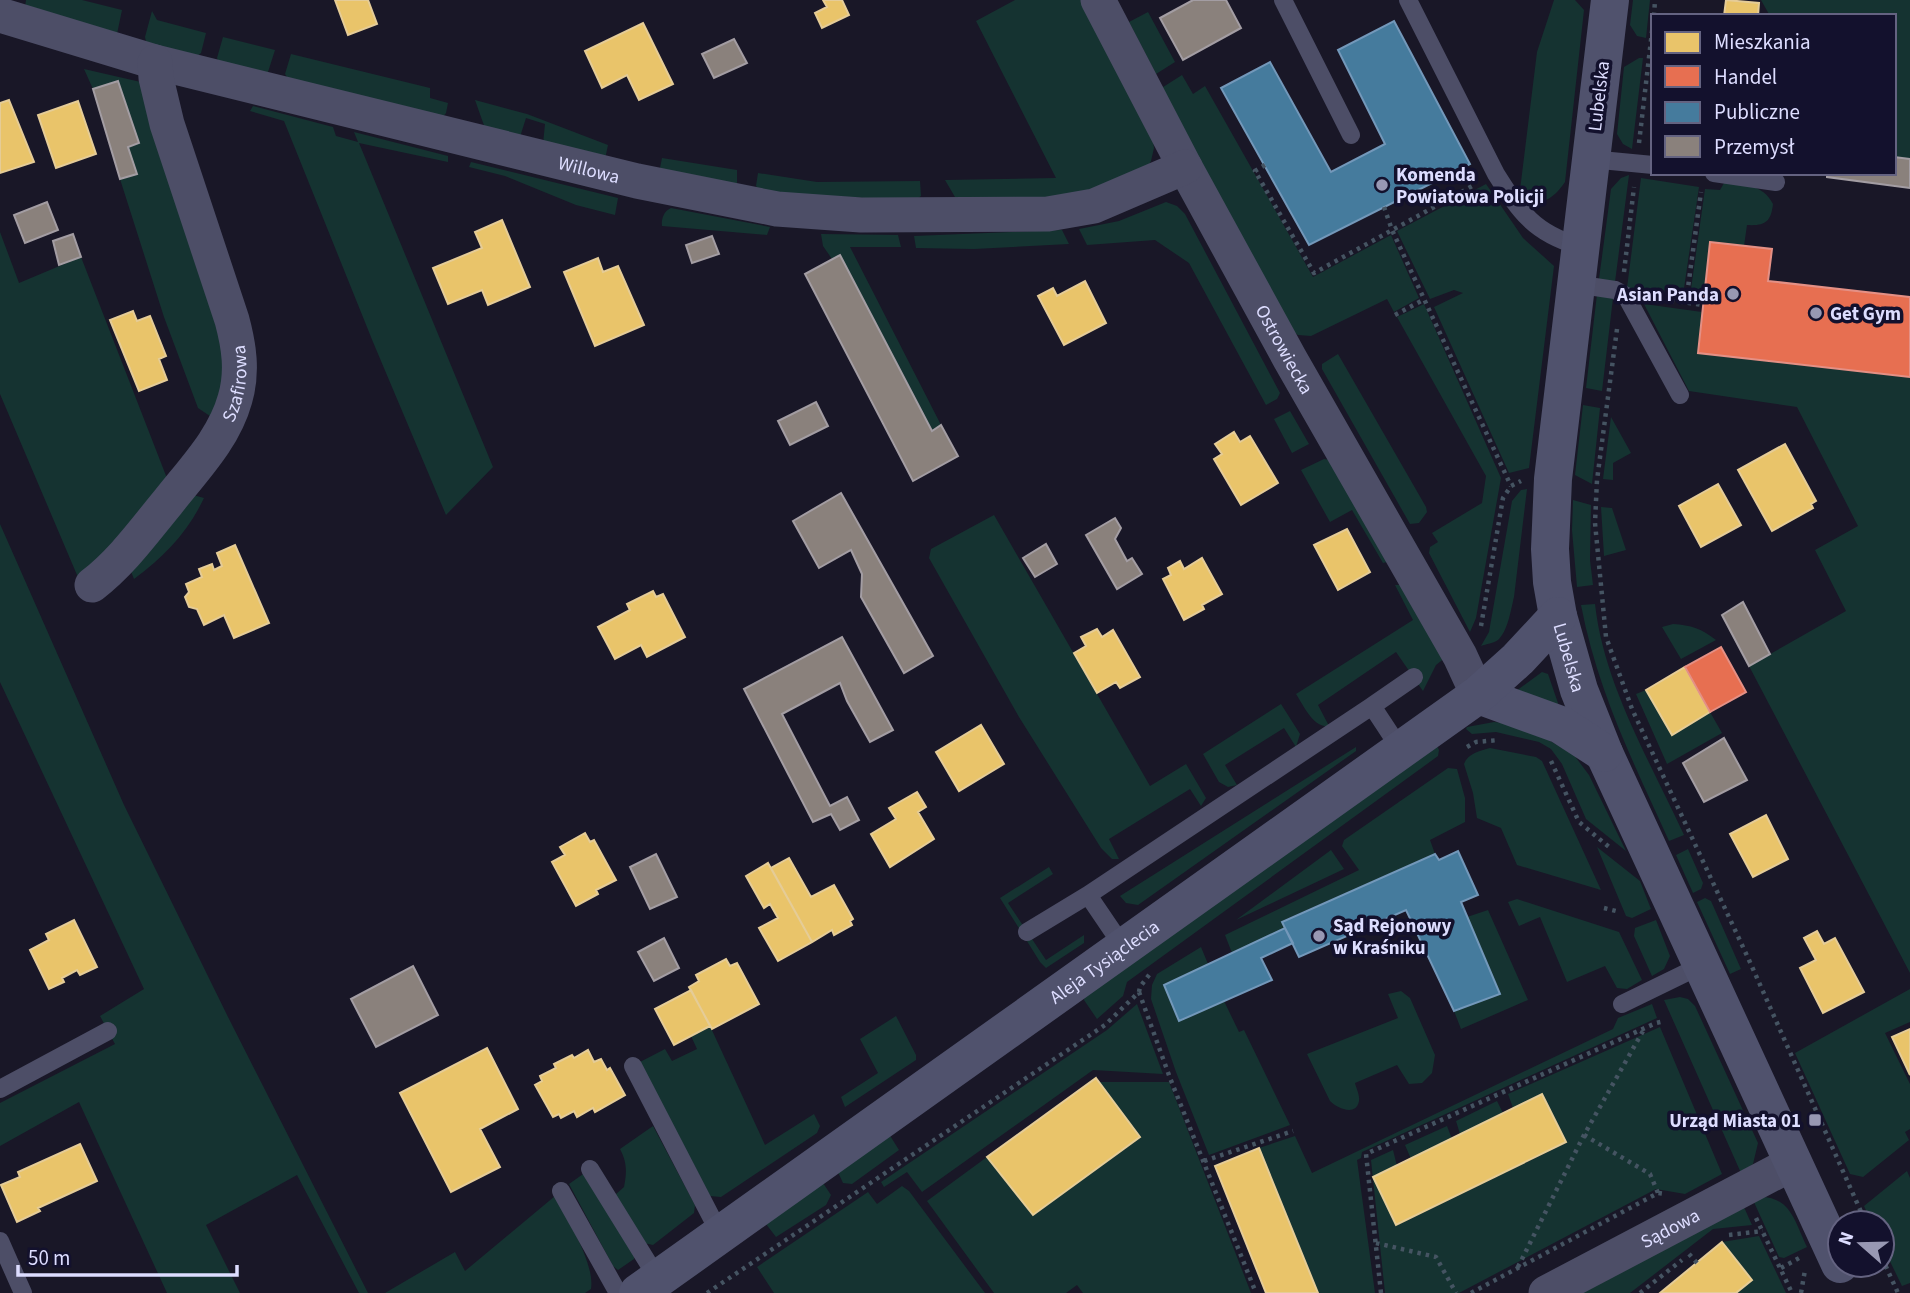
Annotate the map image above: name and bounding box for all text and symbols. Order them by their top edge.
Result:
legend [1651,14,1896,175]
text: Mieszkania [1714,27,1811,57]
street label: Lubelska [1582,59,1617,133]
text: Handel [1714,62,1777,92]
text: Publiczne [1714,97,1800,127]
text: Przemysł [1714,132,1795,162]
street label: Willowa [555,150,622,191]
place label: Komenda Powiatowa Policji [1396,162,1544,211]
marker: Komenda Powiatowa Policji [1374,177,1390,193]
place label: Asian Panda [1616,282,1719,309]
marker: Asian Panda [1725,286,1741,302]
street label: Ostrowiecka [1248,300,1319,400]
place label: Get Gym [1830,301,1901,328]
marker: Get Gym [1808,305,1824,321]
street label: Szafirowa [216,344,255,427]
street label: Lubelska [1546,620,1591,696]
place label: Sąd Rejonowy w Kraśniku [1333,913,1451,962]
street label: Aleja Tysiąclecia [1044,914,1165,1011]
marker: Sąd Rejonowy w Kraśniku [1311,928,1327,944]
place label: Urząd Miasta 01 [1669,1108,1801,1135]
marker: Urząd Miasta 01 [1807,1112,1823,1128]
street label: Sądowa [1636,1202,1705,1256]
north arrow [1826,1209,1896,1279]
text: N [1832,1228,1861,1249]
scale bar [18,1234,236,1278]
text: 50 m [28,1243,70,1273]

